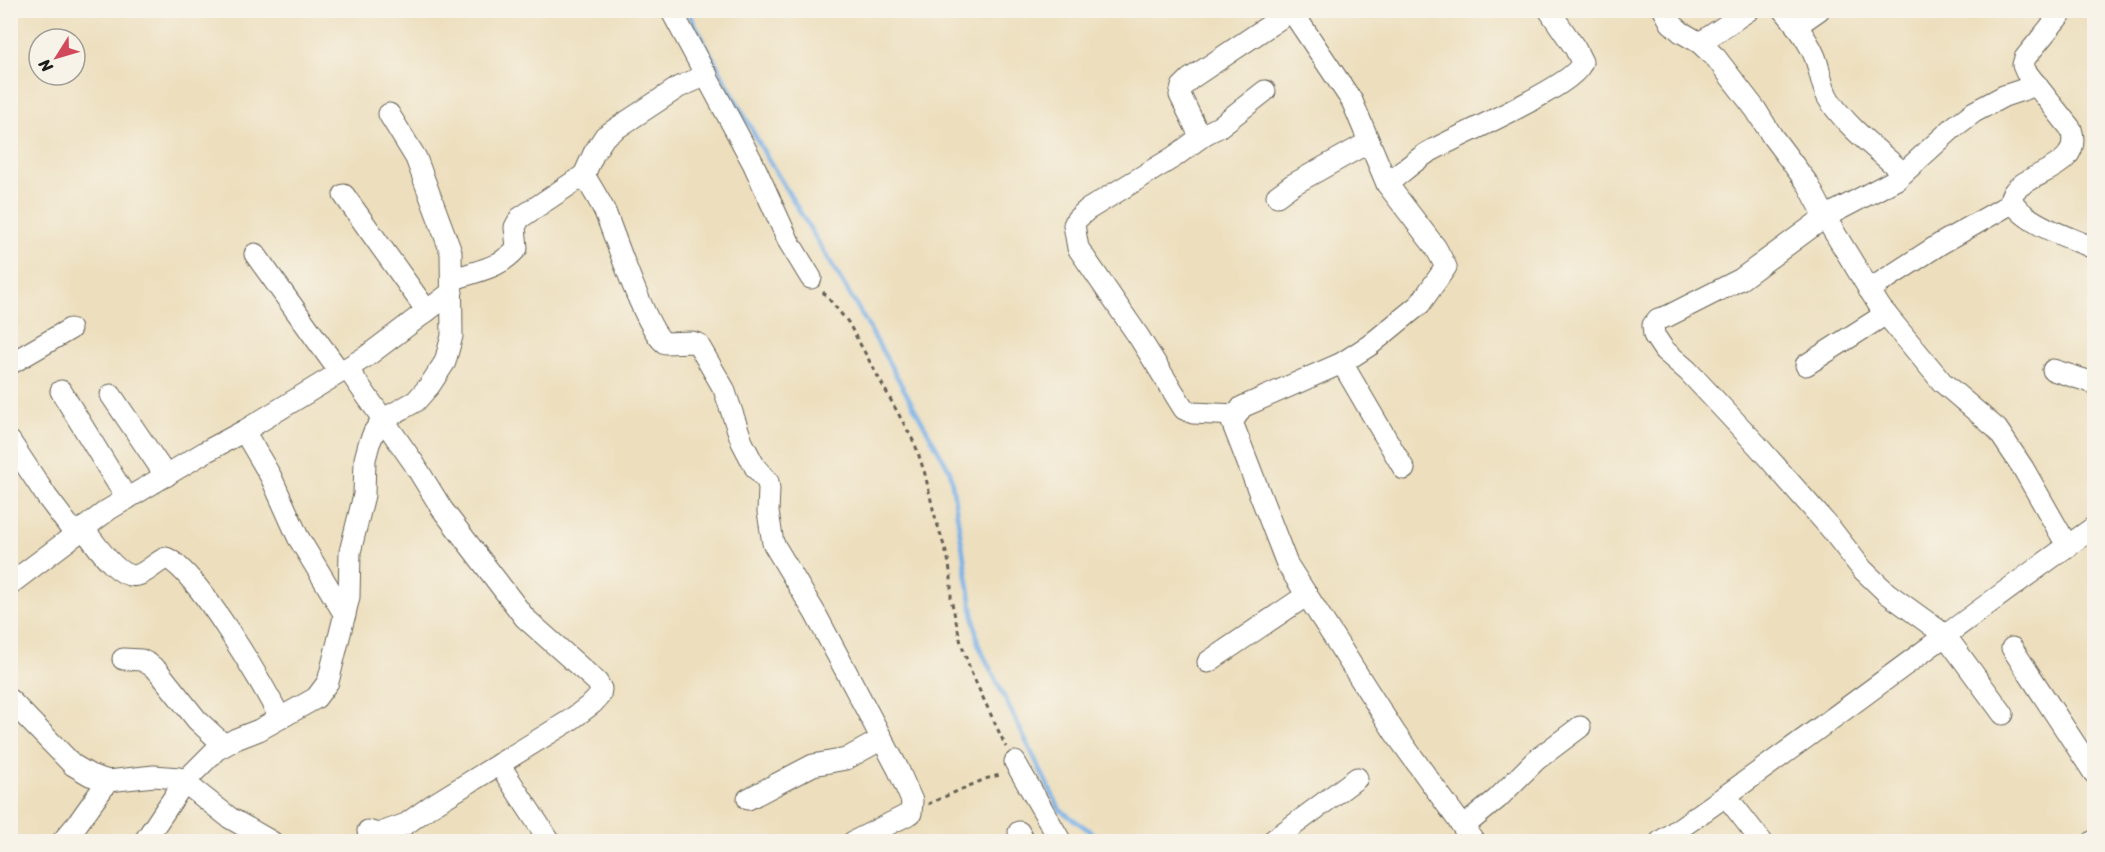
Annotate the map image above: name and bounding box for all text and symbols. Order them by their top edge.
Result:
north arrow [27,27,87,87]
text: N [30,52,61,80]

